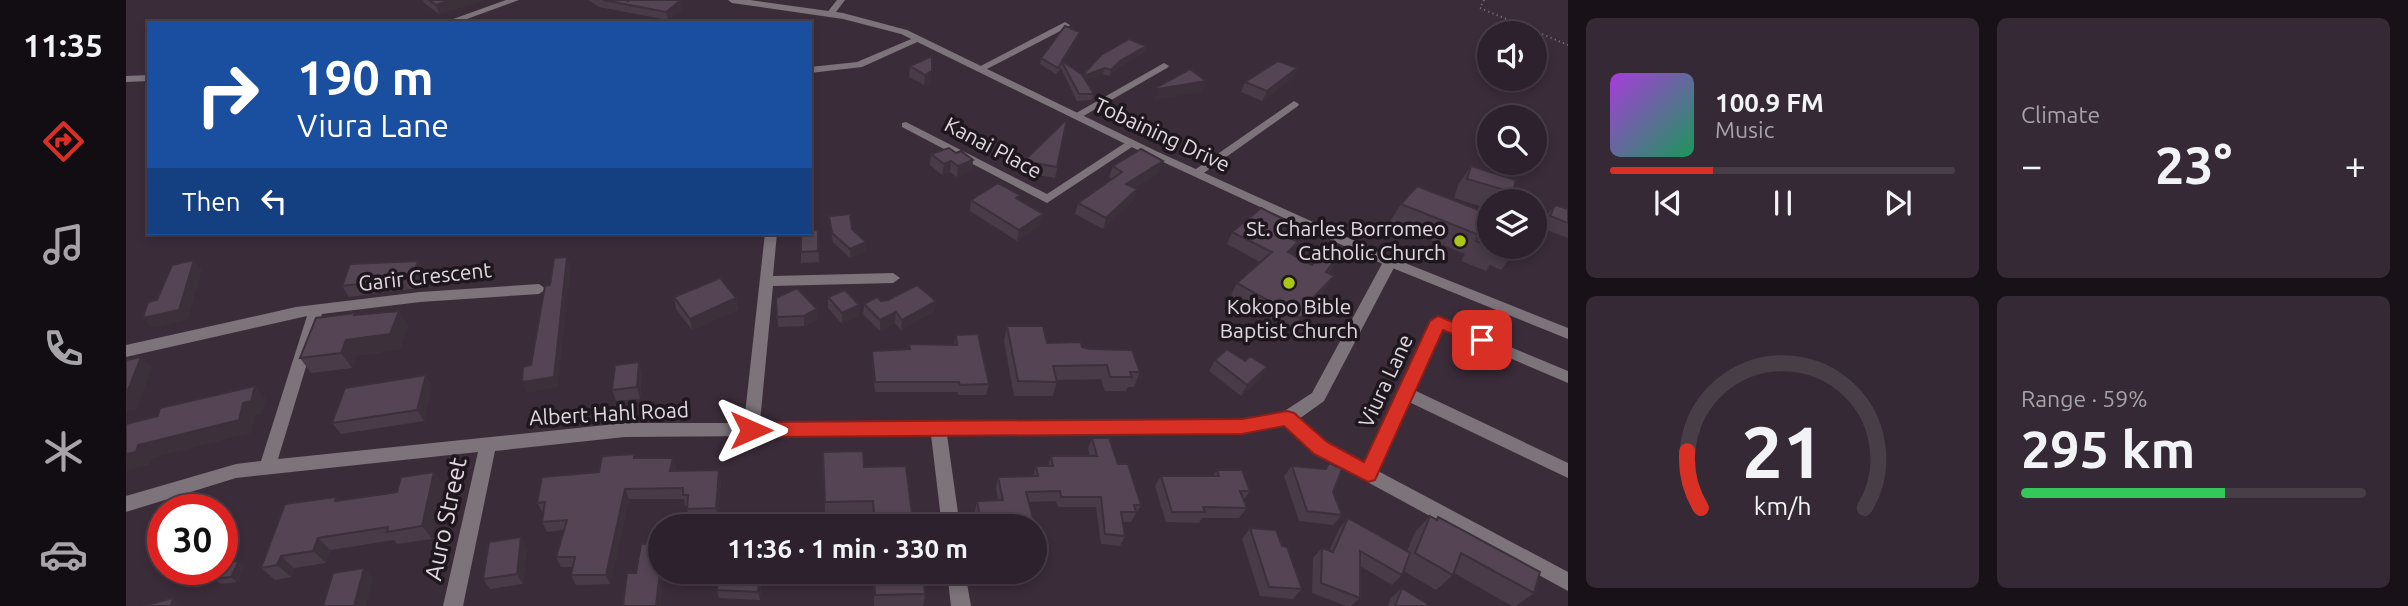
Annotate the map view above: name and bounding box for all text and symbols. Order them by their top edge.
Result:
map controls [1477,21,1547,259]
button: sound [1477,21,1547,91]
text: 11:35 [23,27,103,63]
icon: right [182,49,273,140]
text: 190 m [297,49,434,104]
text: 100.9 FM [1715,88,1824,117]
street label: Tobaining Drive [1091,92,1234,176]
text: Climate [2021,102,2100,127]
button: search [1477,105,1547,175]
text: Viura Lane [297,107,449,143]
street label: Kanai Place [941,112,1046,183]
icon: directions [39,117,88,166]
text: Music [1715,117,1774,142]
text: 23° [2155,136,2232,194]
text: − [2021,144,2042,186]
text: + [2345,144,2366,186]
icon: left [255,182,293,220]
icon: previous [1649,184,1687,222]
icon: pause [1764,184,1802,222]
icon: next [1879,184,1917,222]
text: Then [182,187,241,216]
button: layers [1477,189,1547,259]
place label: St. Charles Borromeo Catholic Church [1246,216,1446,264]
icon: music [39,220,88,269]
marker: St. Charles Borromeo Catholic Church [1452,233,1468,249]
street label: Garir Crescent [357,257,493,295]
marker: Kokopo Bible Baptist Church [1281,275,1297,291]
place label: Kokopo Bible Baptist Church [1220,294,1358,342]
pin [1452,310,1512,370]
icon: arrive [1463,321,1501,359]
icon: phone [39,324,88,373]
street label: Viura Lane [1353,330,1417,431]
text: Range · 59% [2021,386,2148,411]
position arrow [714,393,788,467]
street label: Albert Hahl Road [528,397,690,429]
text: 21 [1741,410,1824,492]
text: 295 km [2021,420,2195,478]
icon: climate [39,427,88,476]
street label: Auro Street [419,454,472,583]
text: km/h [1754,492,1811,520]
speed limit sign: 30 [147,494,238,585]
icon: car [39,530,88,579]
text: 11:36 · 1 min · 330 m [727,534,968,563]

